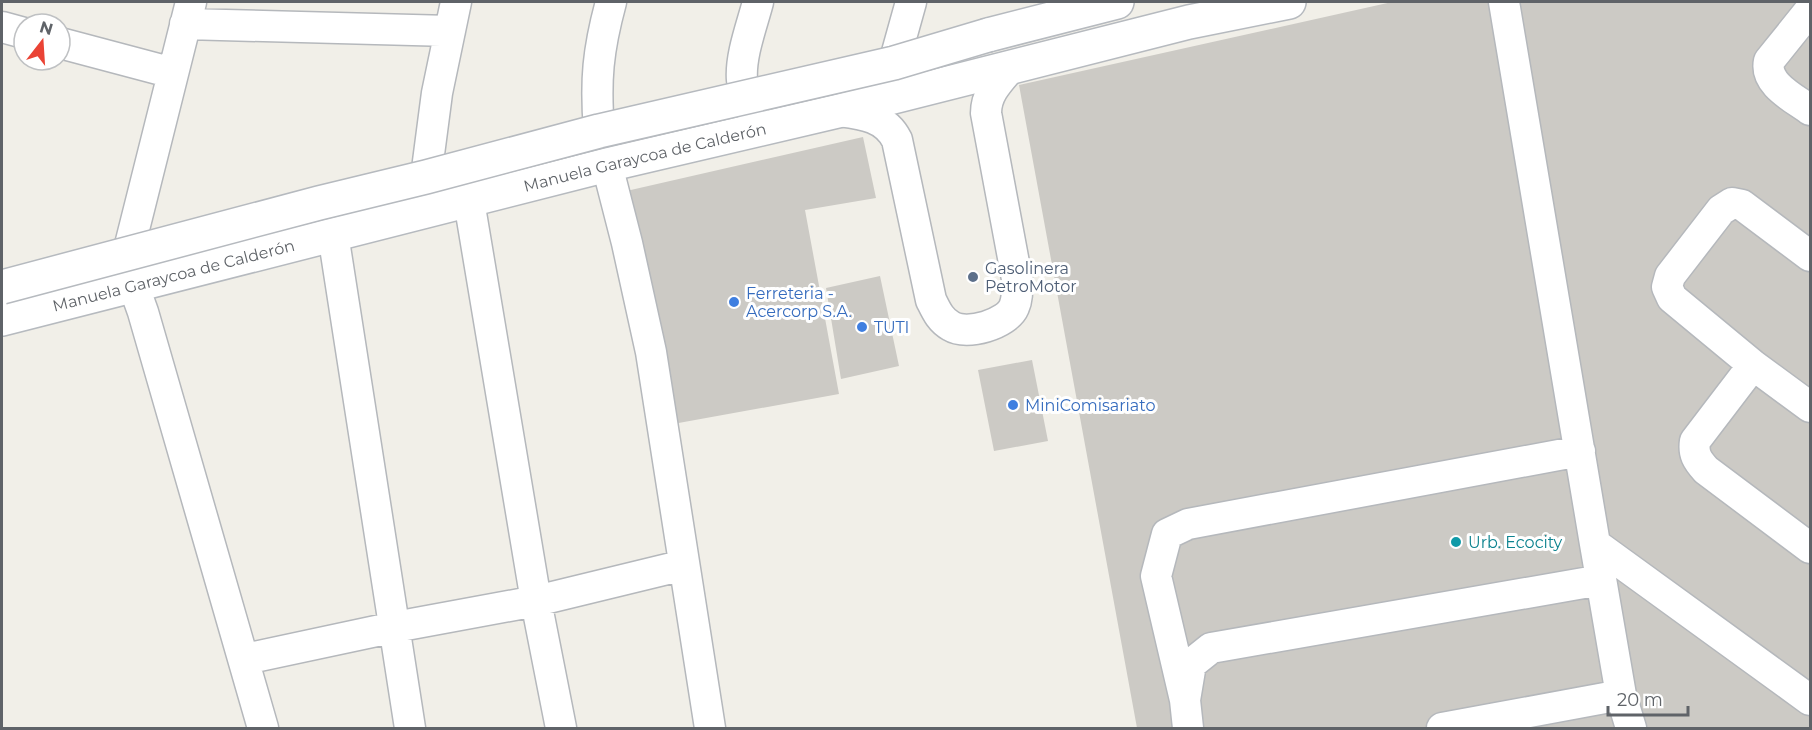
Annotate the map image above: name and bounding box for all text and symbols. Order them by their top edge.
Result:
north arrow [12,12,72,72]
text: N [37,17,55,39]
street label: Manuela Garaycoa de Calderón [522,119,768,195]
street label: Manuela Garaycoa de Calderón [51,235,297,315]
place label: Gasolinera PetroMotor [985,259,1077,296]
marker: Gasolinera PetroMotor [966,270,980,284]
place label: Ferreteria - Acercorp S.A. [746,284,852,321]
marker: Ferreteria - Acercorp S.A. [727,295,741,309]
place label: TUTI [874,318,909,337]
marker: TUTI [855,320,869,334]
place label: MiniComisariato [1025,396,1156,415]
marker: MiniComisariato [1006,398,1020,412]
place label: Urb. Ecocity [1468,533,1563,552]
marker: Urb. Ecocity [1449,535,1463,549]
scale bar [1608,679,1688,717]
text: 20 m [1617,689,1663,711]

